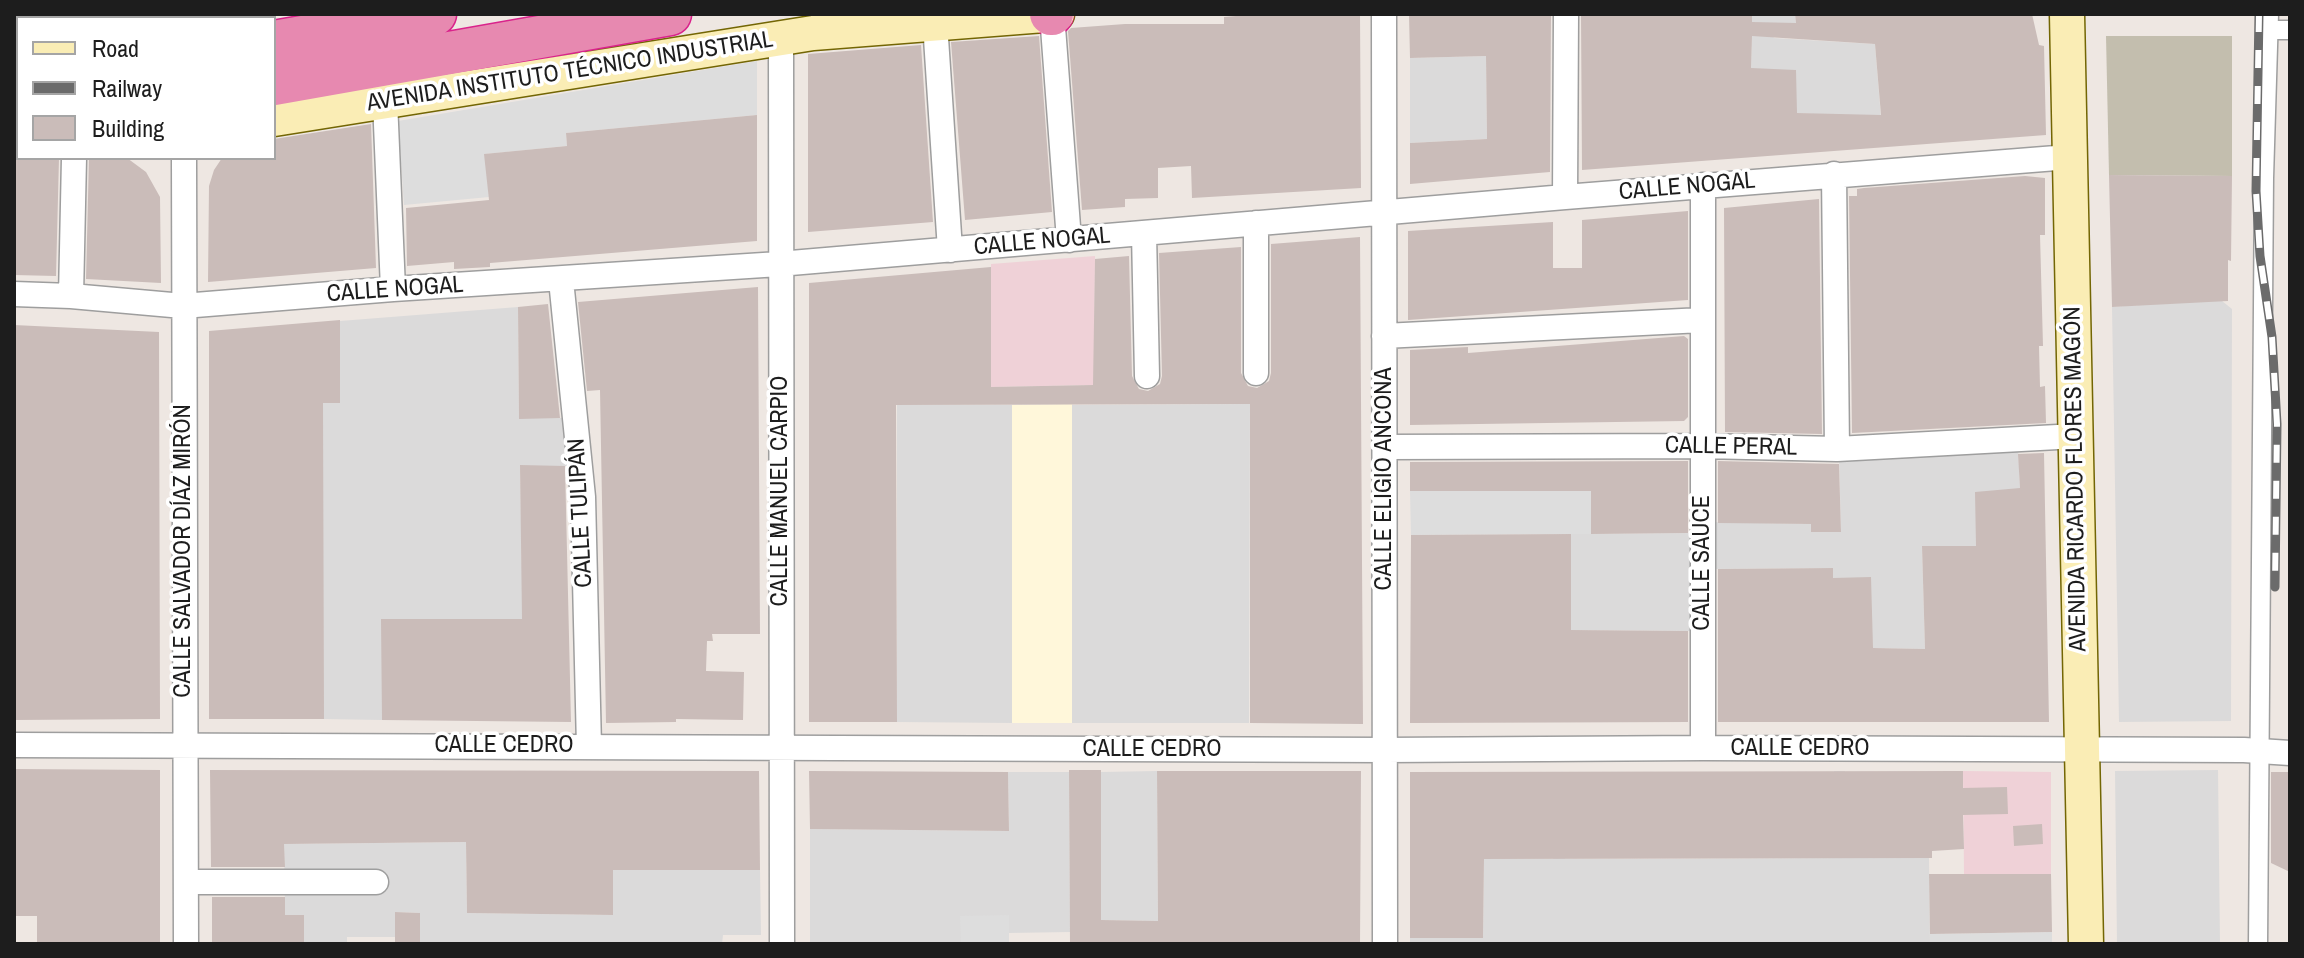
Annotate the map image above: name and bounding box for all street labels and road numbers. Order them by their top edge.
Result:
street label: AVENIDA INSTITUTO TÉCNICO INDUSTRIAL [365,26,775,118]
street label: CALLE NOGAL [1618,167,1756,207]
street label: CALLE NOGAL [973,222,1111,262]
street label: CALLE NOGAL [326,271,464,309]
street label: AVENIDA RICARDO FLORES MAGÓN [2059,306,2093,652]
street label: CALLE ELIGIO ANCONA [1371,367,1399,591]
street label: CALLE MANUEL CARPIO [767,376,795,606]
street label: CALLE SALVADOR DÍAZ MIRÓN [170,404,198,698]
street label: CALLE PERAL [1665,431,1797,463]
street label: CALLE TULIPÁN [563,438,599,588]
street label: CALLE SAUCE [1689,495,1717,631]
street label: CALLE CEDRO [435,732,573,760]
street label: CALLE CEDRO [1731,735,1869,763]
street label: CALLE CEDRO [1083,736,1221,764]

